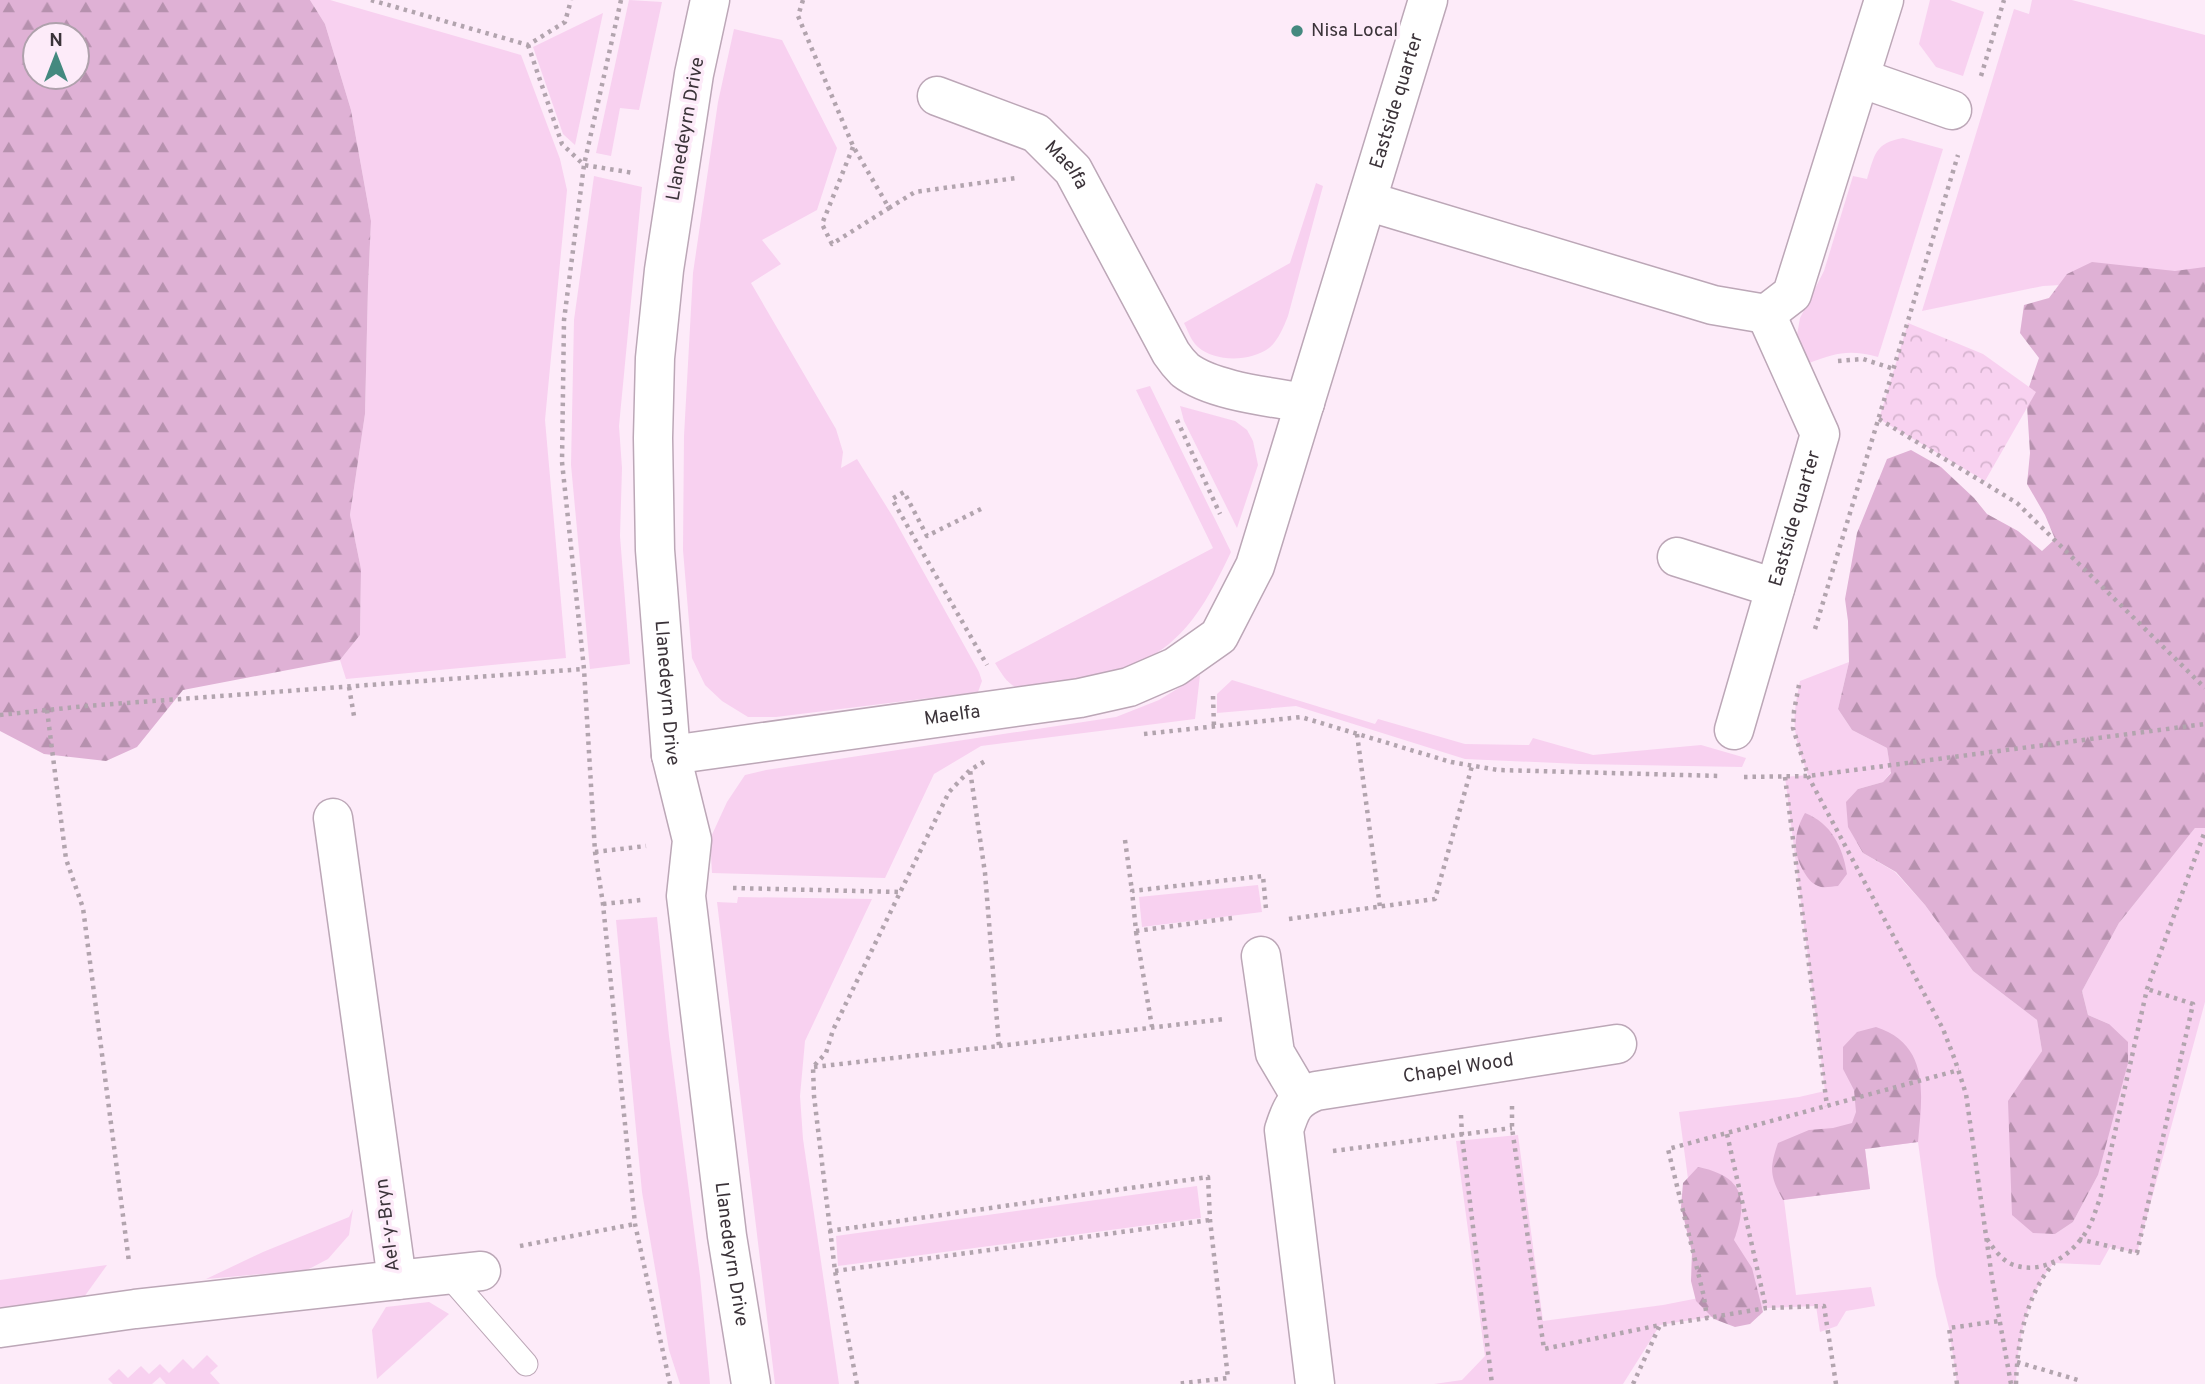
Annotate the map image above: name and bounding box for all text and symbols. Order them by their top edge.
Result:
place label: Nisa Local [1311,19,1398,43]
north arrow [21,21,91,91]
marker: Nisa Local [1289,23,1305,39]
text: N [49,29,63,53]
street label: Eastside quarter [1365,30,1429,172]
street label: Llanedeyrn Drive [662,55,710,203]
street label: Maelfa [1039,136,1093,194]
street label: Eastside quarter [1764,447,1827,590]
street label: Llanedeyrn Drive [649,619,685,768]
street label: Maelfa [923,700,982,732]
street label: Chapel Wood [1401,1048,1515,1089]
street label: Ael-y-Bryn [370,1177,406,1273]
street label: Llanedeyrn Drive [709,1181,753,1328]

